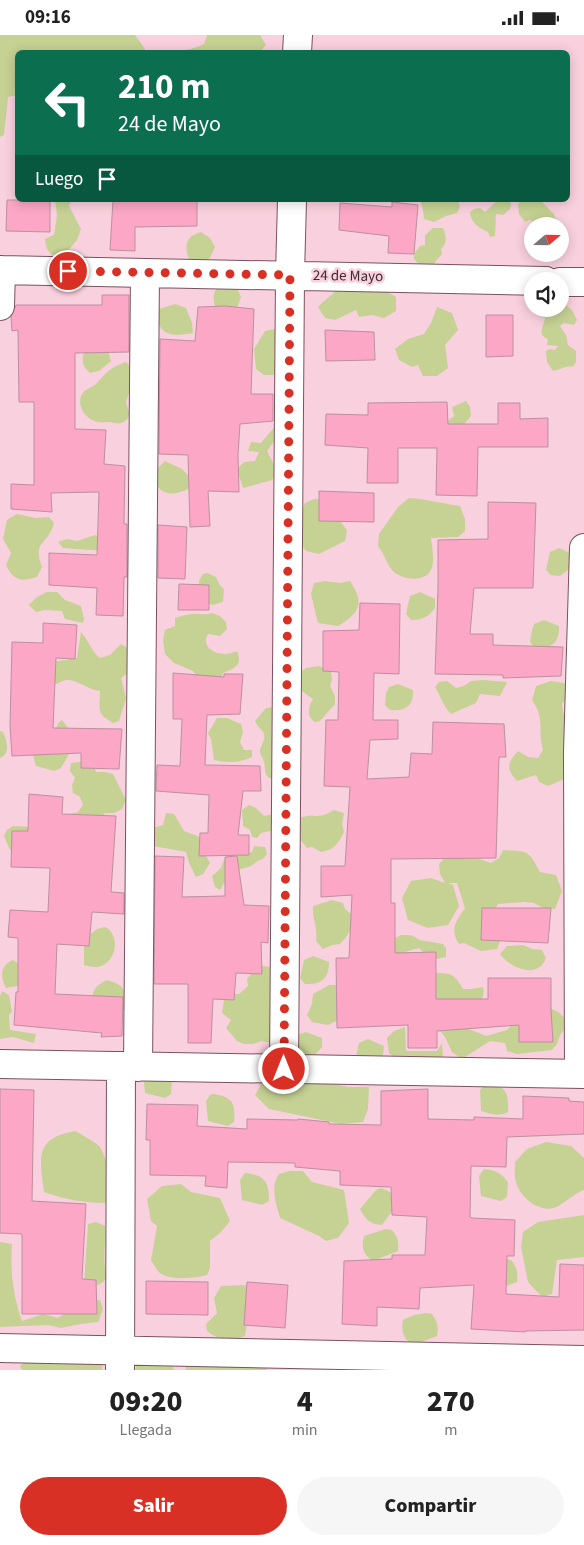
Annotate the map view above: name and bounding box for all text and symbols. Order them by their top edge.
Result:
text: 09:16 [25,4,71,31]
text: 210 m [118,62,210,112]
icon: left [35,70,100,135]
text: 24 de Mayo [118,108,221,140]
icon: arrive [93,165,121,193]
text: Luego [35,166,83,193]
north arrow [524,217,569,263]
map controls [524,217,569,317]
pin [47,250,89,292]
icon: arrive [54,257,82,285]
street label: 24 de Mayo [313,265,383,287]
button: sound [524,272,569,317]
position arrow [257,1042,309,1094]
text: 09:20 [109,1380,183,1423]
text: 4 [297,1380,313,1423]
text: 270 [427,1380,475,1423]
text: Llegada [120,1419,172,1441]
text: min [292,1419,318,1441]
text: m [444,1419,457,1441]
button: Salir [20,1477,287,1535]
button: Compartir [297,1477,564,1535]

